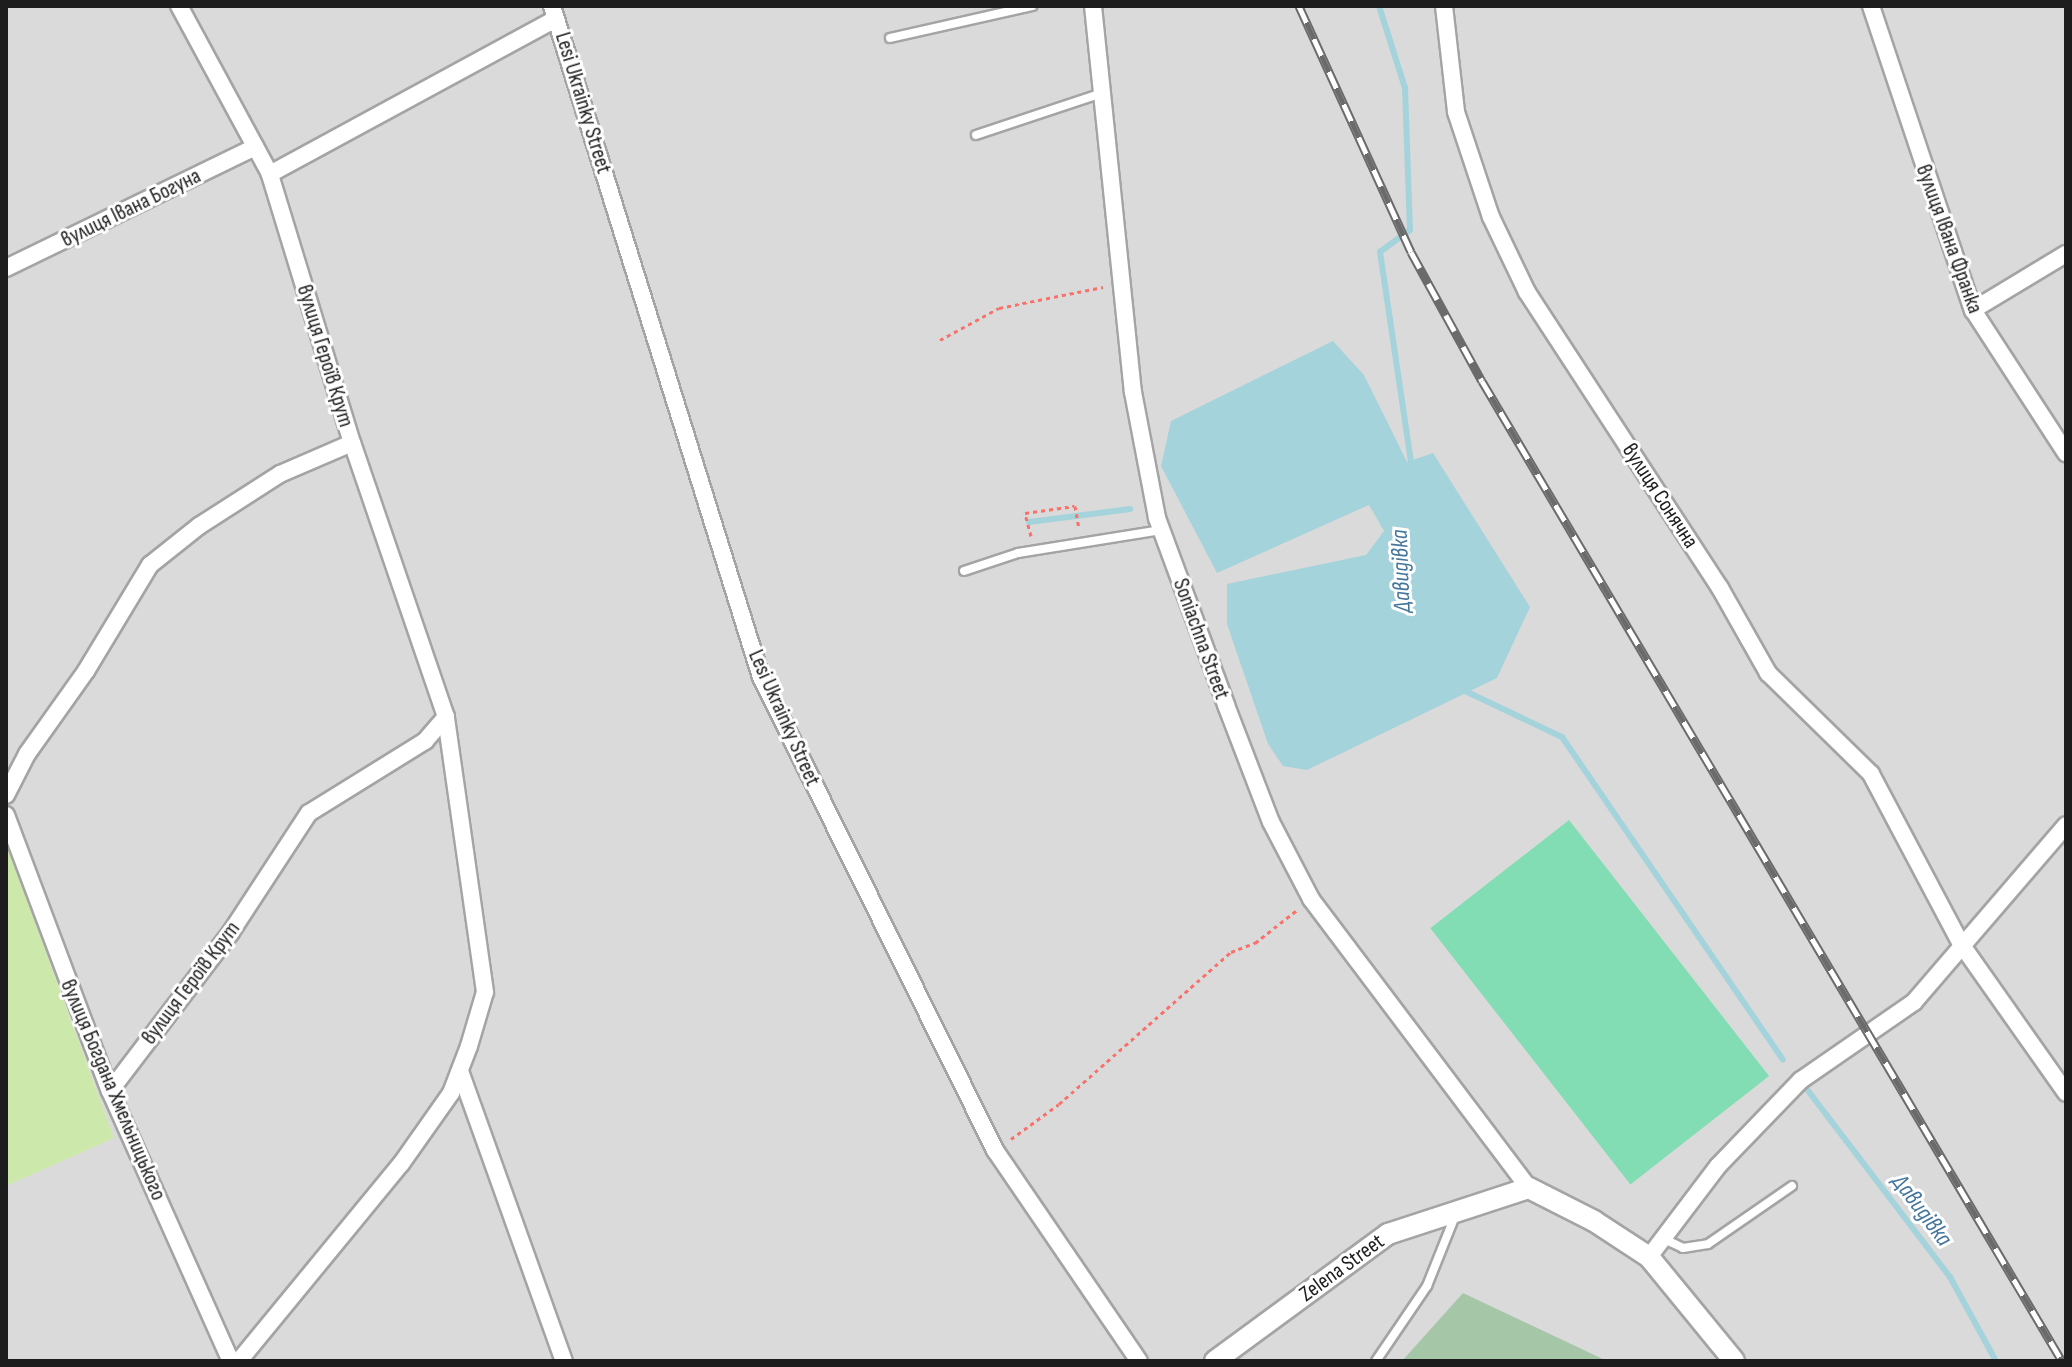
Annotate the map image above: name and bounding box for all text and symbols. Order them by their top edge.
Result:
street label: Lesi Ukrainky Street [549,29,617,177]
street label: вулиця Івана Франка [1910,161,1988,317]
street label: вулиця Івана Богуна [57,163,205,253]
street label: вулиця Героїв Крут [291,282,359,430]
street label: вулиця Сонячна [1616,439,1704,553]
water label: Давидівка [1385,529,1417,613]
street label: Soniachna Street [1167,575,1235,703]
street label: Lesi Ukrainky Street [742,646,826,790]
street label: вулиця Героїв Крут [136,916,246,1050]
street label: вулиця Богдана Хмельницького [54,976,172,1204]
water label: Давидівка [1886,1168,1958,1252]
street label: Zelena Street [1294,1228,1390,1308]

